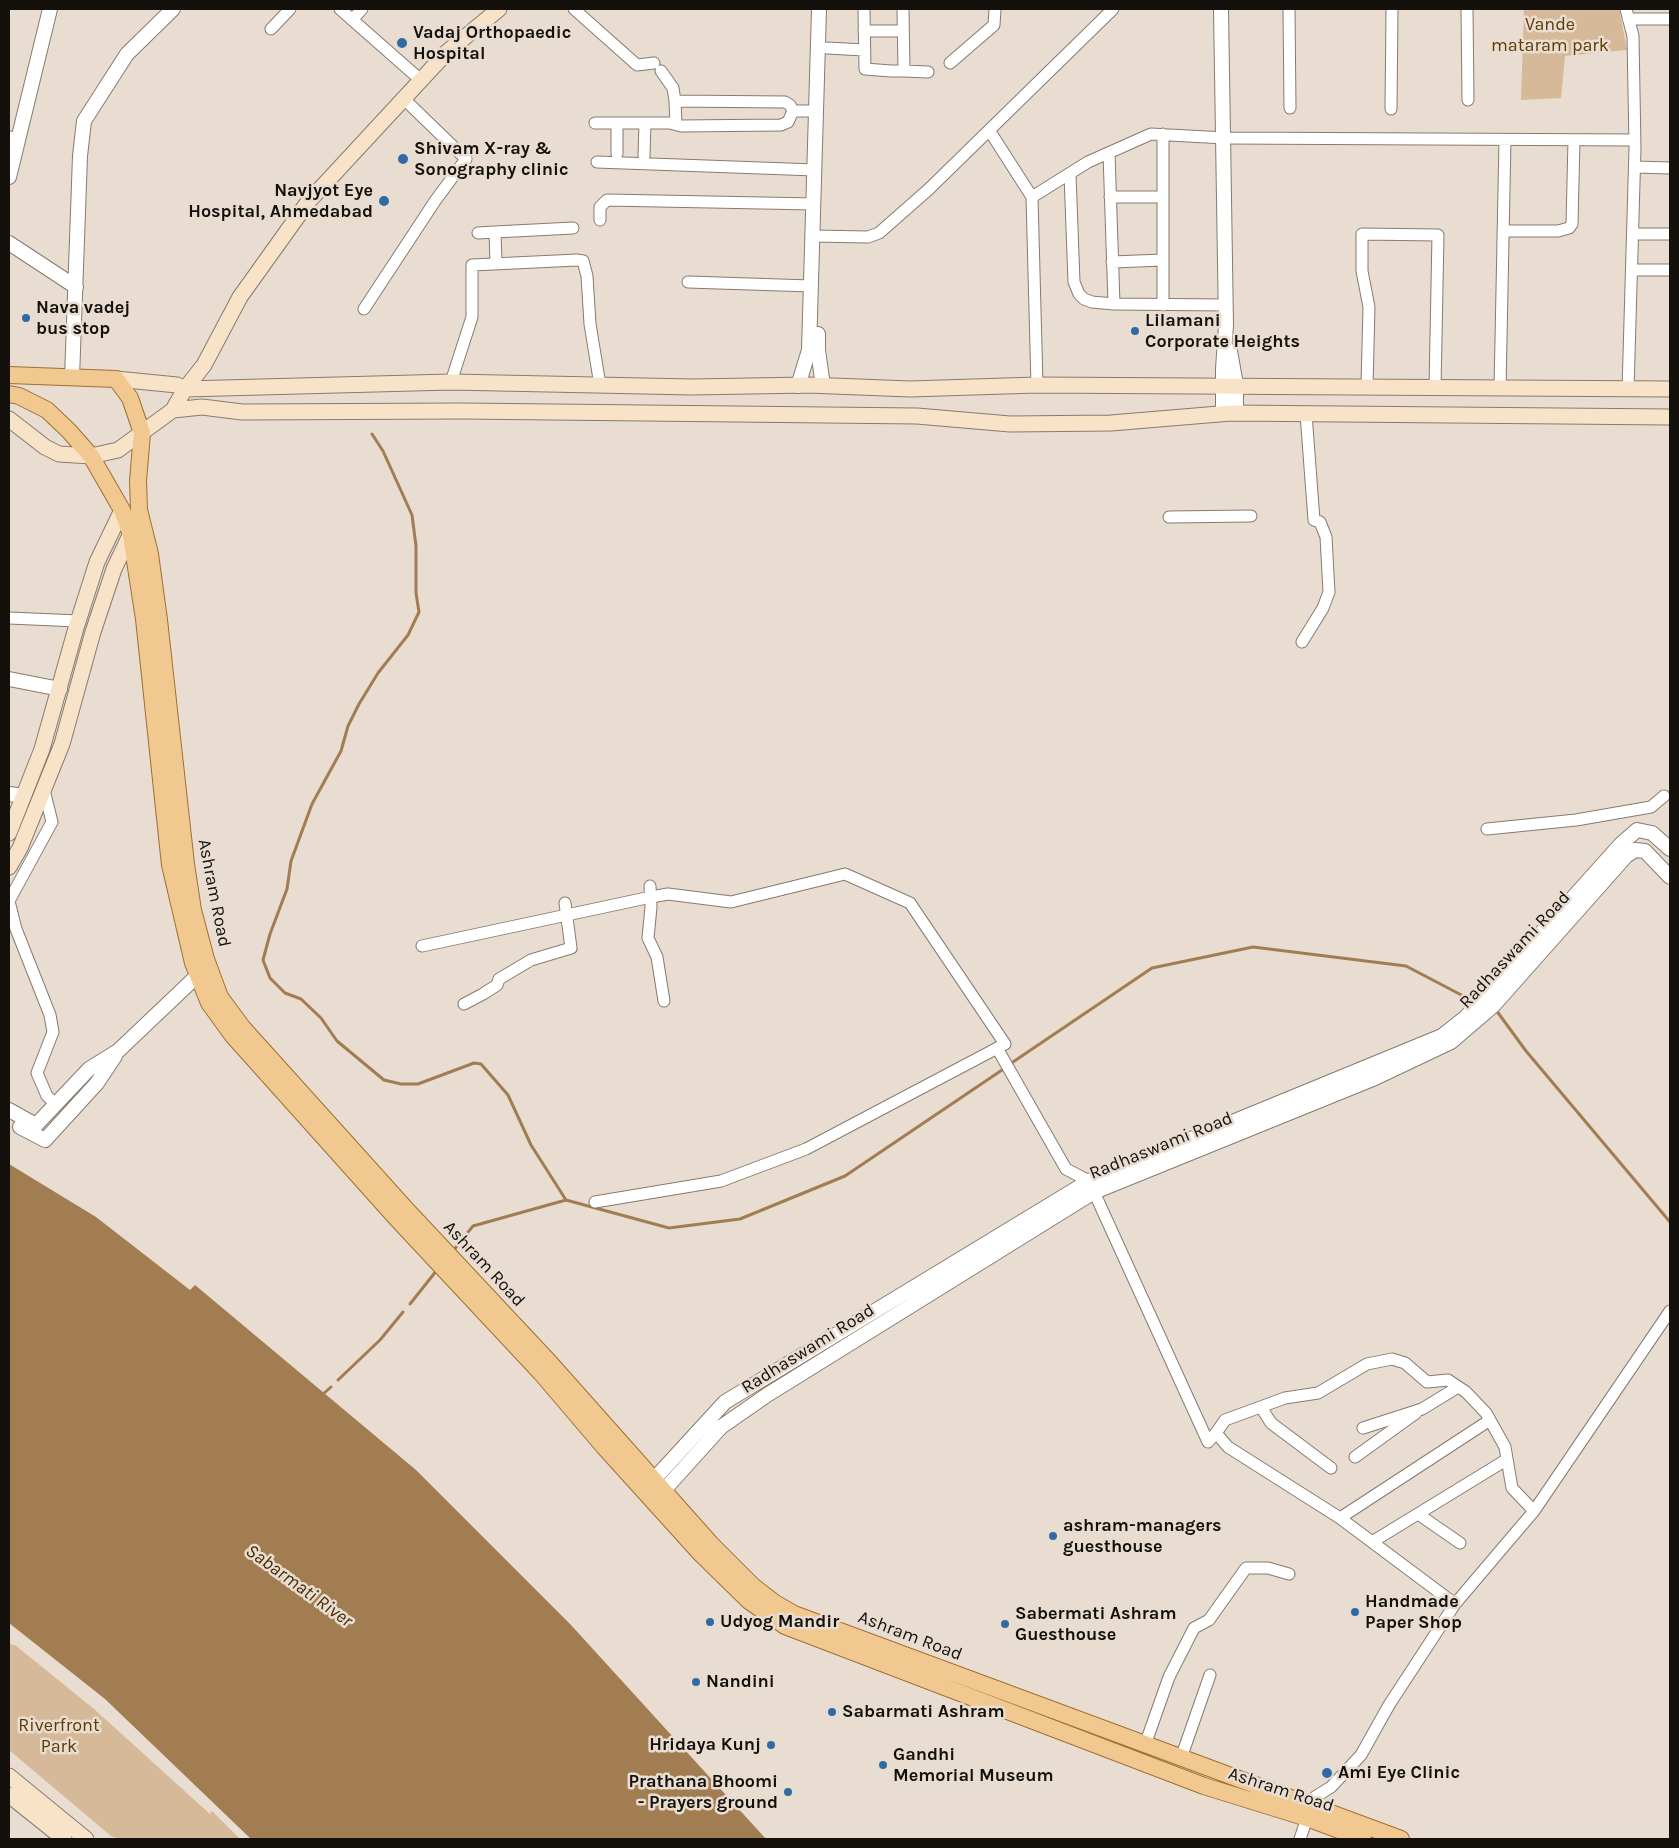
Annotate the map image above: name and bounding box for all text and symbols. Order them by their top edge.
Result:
park label: Vande mataram park [1491,14,1609,56]
place label: Vadaj Orthopaedic Hospital [413,22,571,64]
marker: Vadaj Orthopaedic Hospital [395,36,409,50]
place label: Shivam X-ray & Sonography clinic [414,138,569,180]
marker: Shivam X-ray & Sonography clinic [396,152,410,166]
place label: Navjyot Eye Hospital, Ahmedabad [188,180,373,222]
marker: Navjyot Eye Hospital, Ahmedabad [377,194,391,208]
place label: Nava vadej bus stop [36,297,130,340]
place label: Lilamani Corporate Heights [1145,310,1300,352]
marker: Nava vadej bus stop [20,312,32,324]
marker: Lilamani Corporate Heights [1129,325,1141,337]
street label: Ashram Road [193,837,235,949]
street label: Radhaswami Road [1455,887,1575,1013]
street label: Radhaswami Road [1086,1107,1236,1185]
street label: Ashram Road [439,1217,529,1311]
street label: Radhaswami Road [738,1299,878,1399]
place label: ashram-managers guesthouse [1063,1515,1222,1558]
marker: ashram-managers guesthouse [1047,1530,1059,1542]
water label: Sabarmati River [241,1540,357,1632]
place label: Handmade Paper Shop [1365,1591,1462,1634]
place label: Sabermati Ashram Guesthouse [1015,1603,1176,1646]
street label: Ashram Road [855,1606,965,1666]
marker: Handmade Paper Shop [1349,1606,1361,1618]
place label: Udyog Mandir [720,1611,839,1633]
marker: Udyog Mandir [704,1616,716,1628]
marker: Sabermati Ashram Guesthouse [999,1618,1011,1630]
place label: Nandini [706,1671,775,1693]
marker: Nandini [690,1676,702,1688]
place label: Sabarmati Ashram [842,1701,1004,1723]
marker: Sabarmati Ashram [826,1706,838,1718]
park label: Riverfront Park [18,1715,100,1758]
place label: Hridaya Kunj [649,1734,761,1756]
marker: Hridaya Kunj [765,1739,777,1751]
place label: Gandhi Memorial Museum [893,1744,1054,1786]
marker: Gandhi Memorial Museum [877,1759,889,1771]
place label: Ami Eye Clinic [1338,1762,1460,1784]
street label: Ashram Road [1226,1763,1336,1817]
marker: Ami Eye Clinic [1320,1766,1334,1780]
place label: Prathana Bhoomi - Prayers ground [629,1771,778,1814]
marker: Prathana Bhoomi - Prayers ground [782,1786,794,1798]

